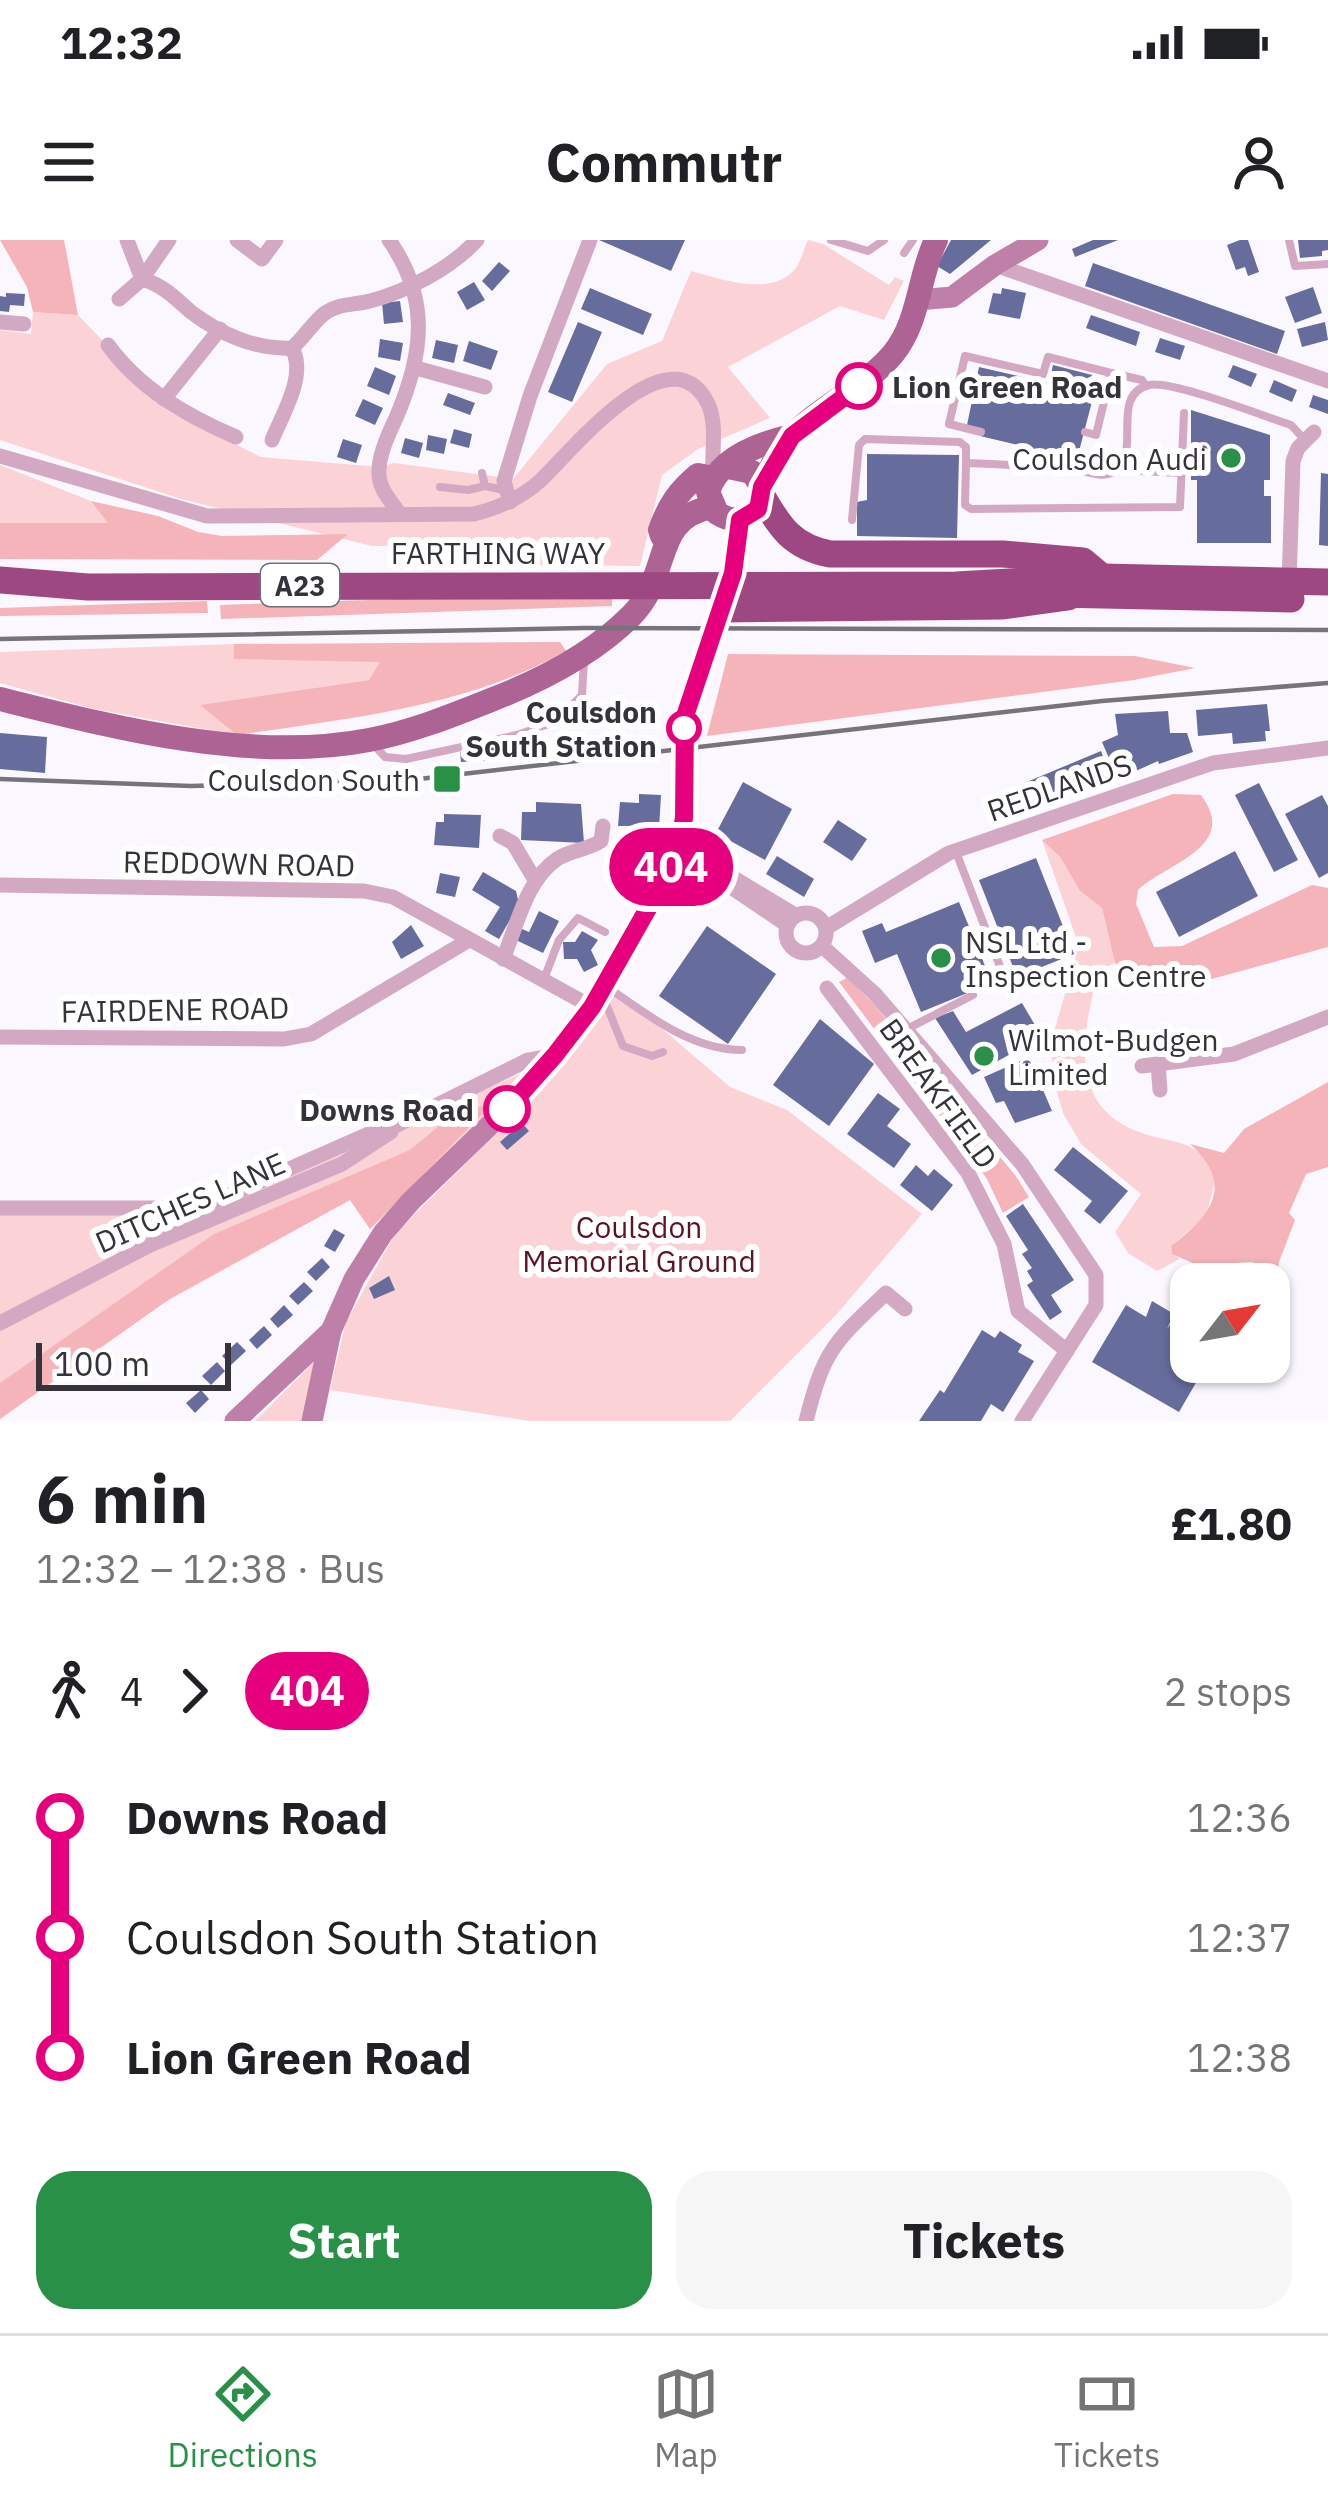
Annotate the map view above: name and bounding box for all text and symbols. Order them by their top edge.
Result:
text: 12:32 [60,13,183,71]
text: Commutr [546,127,782,197]
icon: menu [36,129,102,195]
icon: person [1226,129,1292,195]
marker: Lion Green Road [837,364,881,408]
place label: Lion Green Road [892,367,1123,406]
place label: Coulsdon Audi [1012,439,1207,478]
marker: Coulsdon Audi [1218,445,1244,471]
street label: FARTHING WAY [391,533,606,572]
road number: A23 [261,564,339,606]
place label: Coulsdon South Station [465,692,657,765]
marker: Coulsdon South Station [668,712,700,744]
street label: REDLANDS [982,744,1136,830]
place label: Coulsdon South [208,760,420,799]
marker: Coulsdon South [431,763,463,795]
line badge: 404 [602,828,740,906]
text: 404 [633,839,709,894]
street label: REDDOWN ROAD [123,841,355,885]
place label: NSL Ltd - Inspection Centre [965,922,1207,995]
marker: NSL Ltd - Inspection Centre [928,945,954,971]
street label: FAIRDENE ROAD [61,988,289,1030]
street label: BREAKFIELD [872,1010,1006,1176]
place label: Wilmot-Budgen Limited [1008,1020,1218,1093]
marker: Wilmot-Budgen Limited [971,1043,997,1069]
marker: Downs Road [485,1087,529,1131]
place label: Downs Road [299,1090,474,1129]
street label: DITCHES LANE [89,1143,291,1261]
park label: Coulsdon Memorial Ground [522,1207,756,1280]
north arrow [1170,1263,1290,1383]
map controls [1170,1263,1290,1383]
scale bar [36,1337,231,1390]
text: 100 m [54,1342,150,1385]
text: 6 min [36,1455,208,1541]
text: £1.80 [1171,1494,1292,1552]
text: 12:32 – 12:38 · Bus [36,1543,385,1594]
icon: walk [36,1658,102,1724]
icon: forward [161,1658,227,1724]
text: 404 [269,1663,345,1718]
text: 4 [120,1666,143,1717]
text: 2 stops [1164,1666,1292,1717]
text: Downs Road [126,1788,388,1846]
text: 12:36 [1187,1792,1292,1843]
text: Coulsdon South Station [126,1908,599,1966]
text: 12:37 [1187,1912,1292,1963]
text: Lion Green Road [126,2028,472,2086]
text: 12:38 [1187,2032,1292,2083]
button: Start [36,2171,652,2309]
button: Tickets [676,2171,1292,2309]
tab: Directions [168,2361,318,2476]
tab: Map [653,2361,719,2476]
tab: Tickets [1054,2361,1160,2476]

